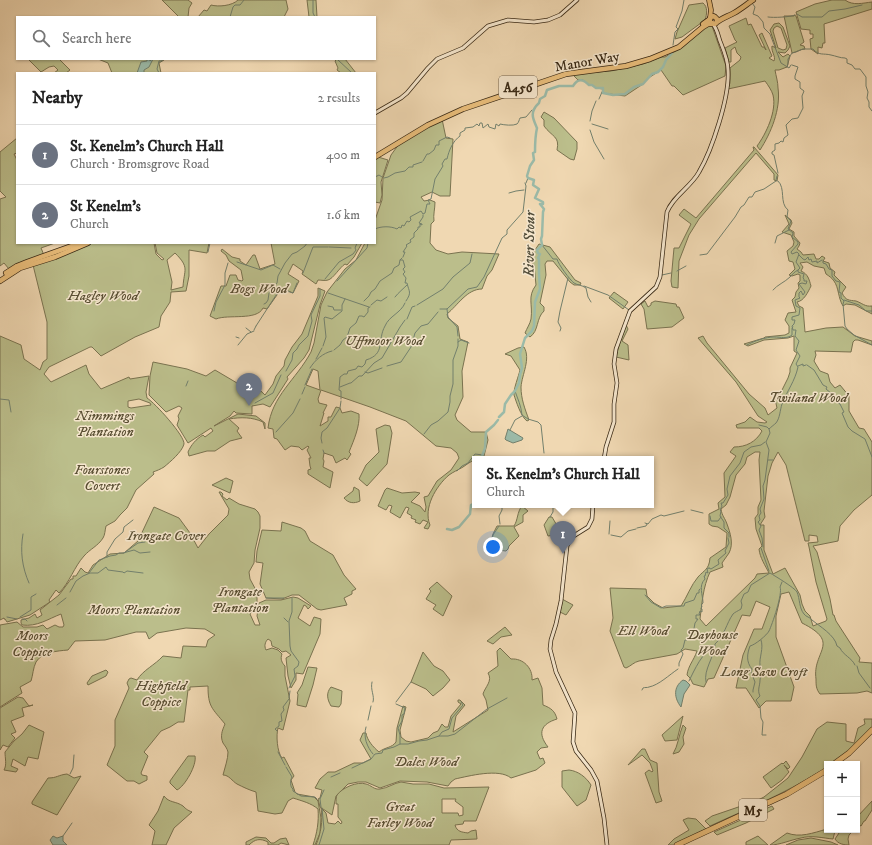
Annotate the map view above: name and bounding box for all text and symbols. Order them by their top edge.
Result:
search box [16,16,376,60]
icon: search [30,27,52,49]
text: Search here [62,29,131,48]
street label: Manor Way [553,47,621,77]
road number: A456 [499,76,537,98]
text: Nearby [32,87,82,109]
text: 2 results [318,90,360,106]
text: St. Kenelm's Church Hall [70,137,224,156]
text: 1 [43,147,47,163]
text: 400 m [326,147,360,163]
text: Church · Bromsgrove Road [70,156,209,172]
text: St Kenelm's [70,197,141,216]
text: 2 [42,207,48,223]
text: 1.6 km [326,207,360,223]
water label: River Stour [519,209,540,278]
text: Church [70,216,109,232]
park label: Bogs Wood [229,280,290,298]
park label: Hagley Wood [67,287,141,305]
park label: Uffmoor Wood [345,332,425,350]
pin: 2 [236,373,262,406]
park label: Twiland Wood [769,389,850,407]
park label: Nimmings Plantation [75,407,135,441]
popup [472,456,654,508]
park label: Fourstones Covert [74,461,131,495]
text: St. Kenelm's Church Hall [486,465,640,484]
text: Church [486,484,525,500]
pin: 1 [550,521,576,554]
park label: Irongate Cover [126,527,206,545]
your location [483,537,503,557]
park label: Irongate Plantation [211,583,269,617]
park label: Moors Plantation [87,601,180,619]
park label: Ell Wood [617,622,671,640]
park label: Dayhouse Wood [686,626,739,660]
park label: Moors Coppice [12,627,53,661]
park label: Long Saw Croft [720,663,809,681]
park label: Highfield Coppice [135,677,189,711]
park label: Dales Wood [394,753,460,771]
map controls [824,761,860,833]
button: + [824,761,860,797]
button: − [824,797,860,833]
park label: Great Farley Wood [367,798,435,832]
road number: M5 [739,799,767,821]

